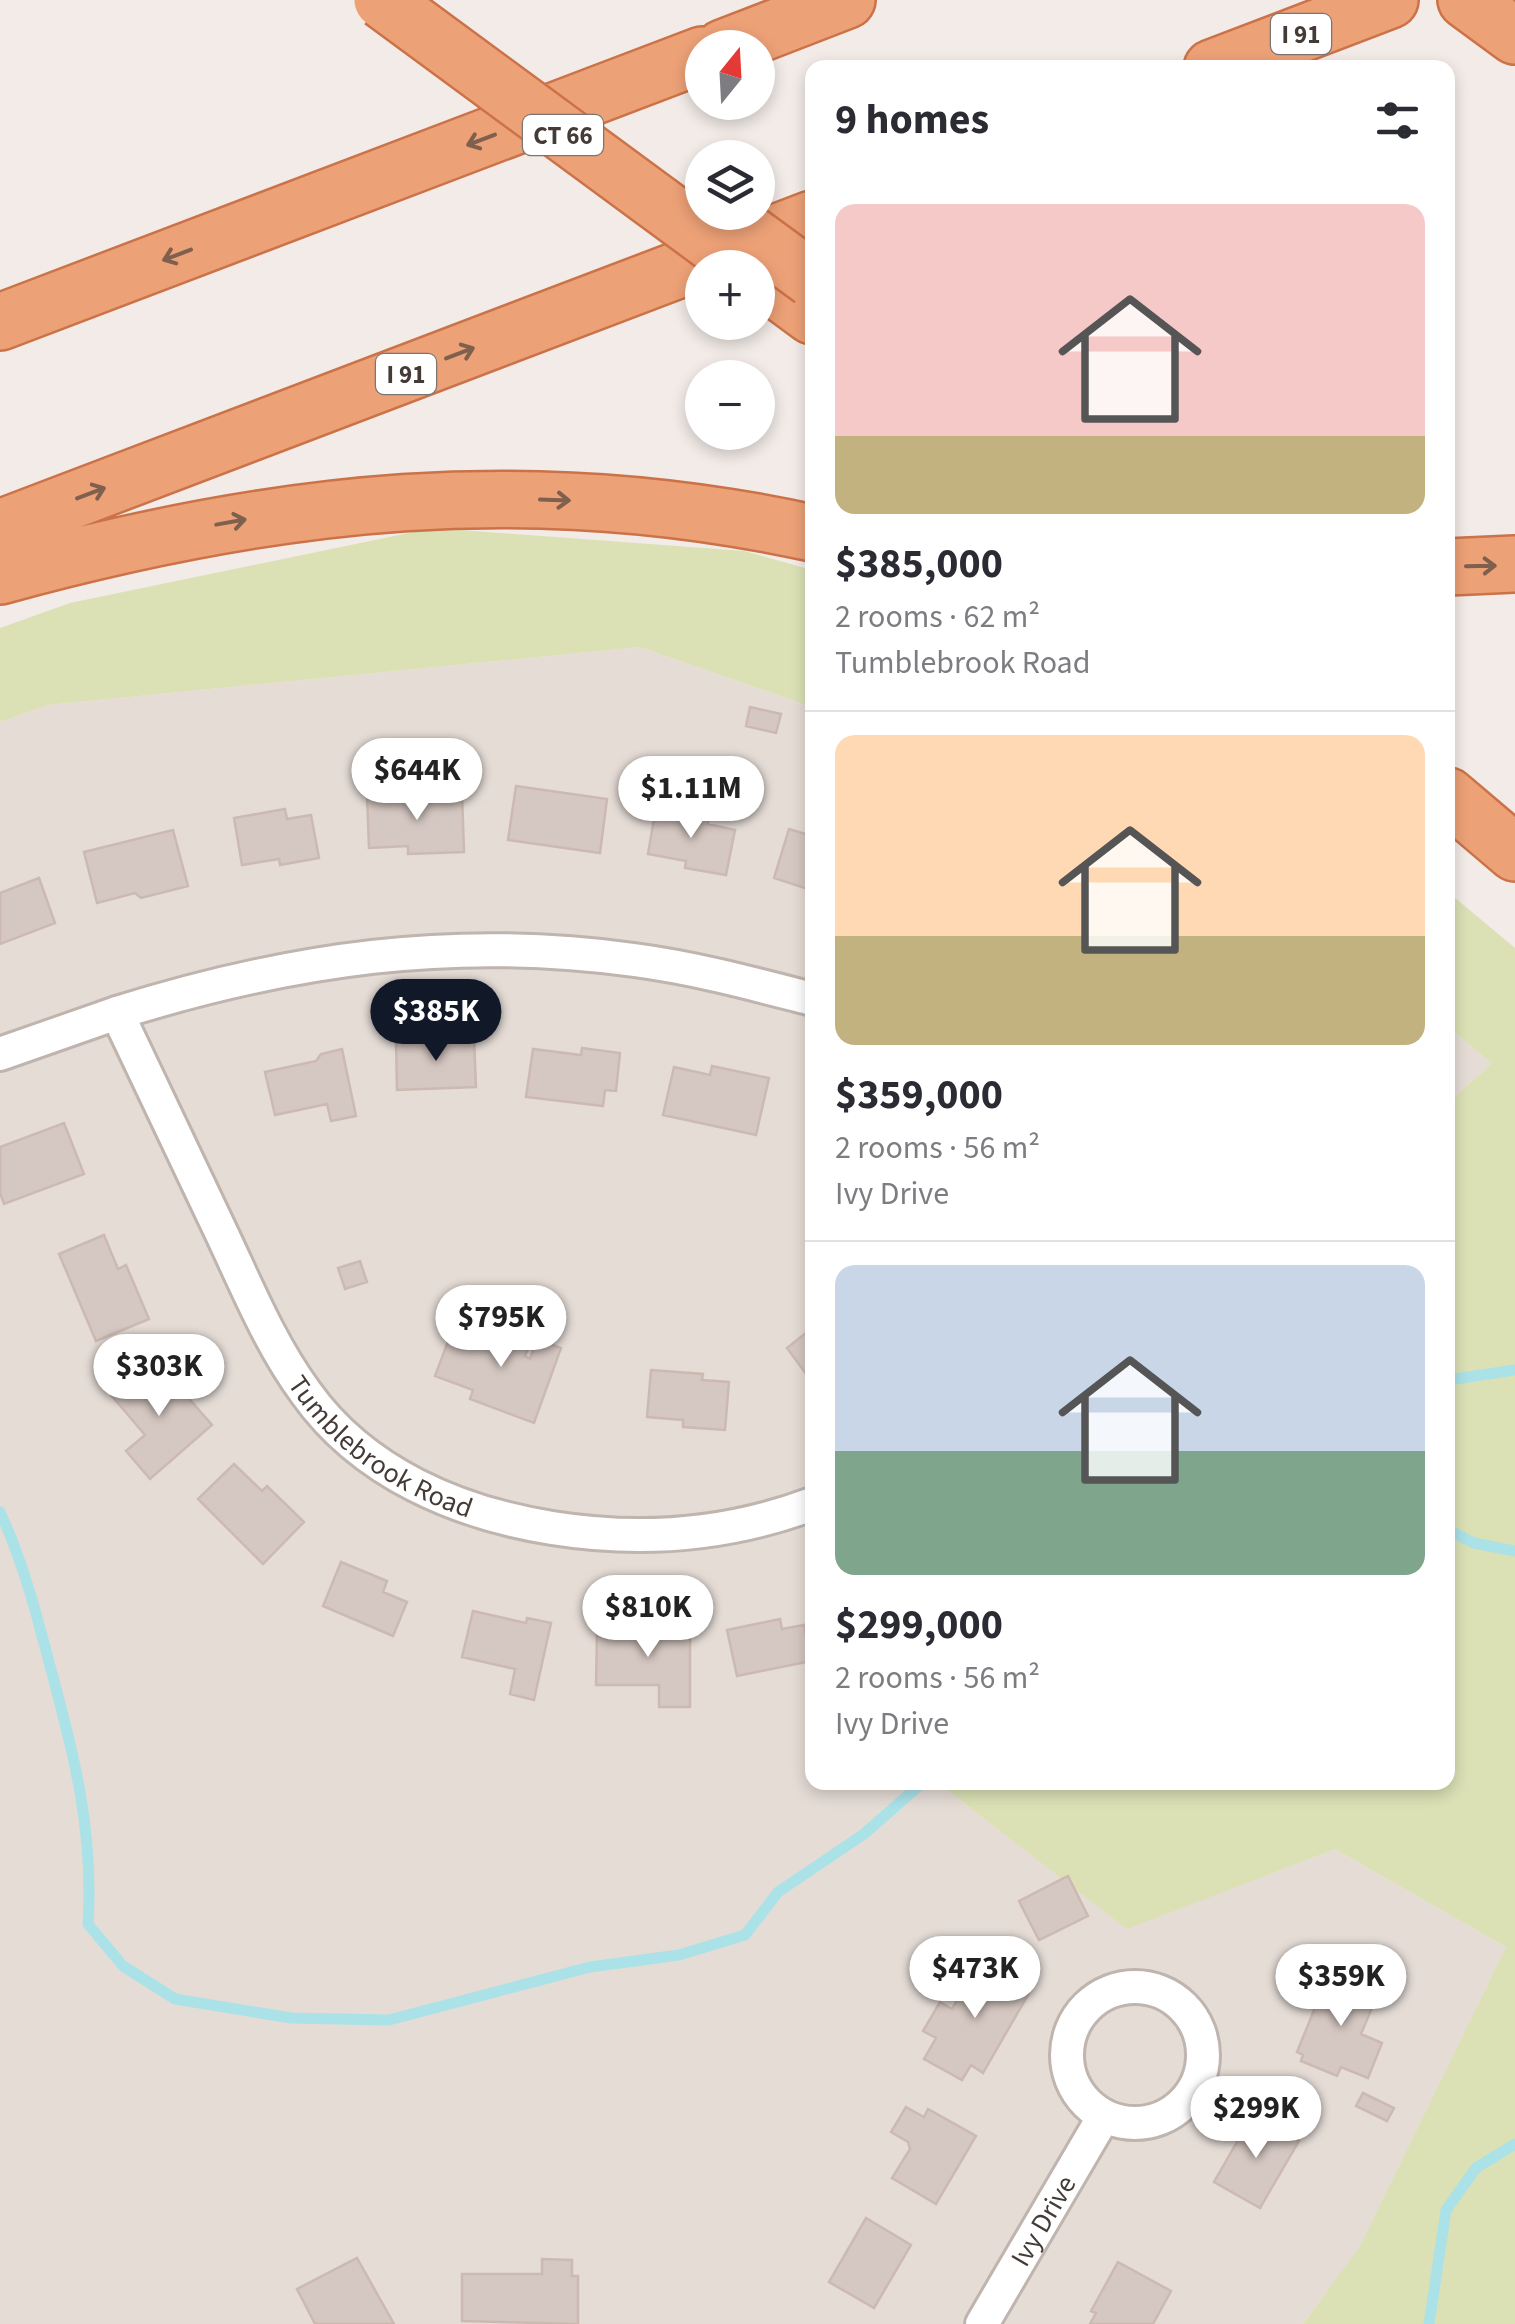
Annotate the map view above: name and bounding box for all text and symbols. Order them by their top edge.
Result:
road number: I 91 [1271,14,1331,54]
north arrow [685,30,775,120]
map controls [685,30,775,450]
text: 9 homes [835,90,989,150]
icon: filters [1370,93,1425,148]
road number: CT 66 [523,115,603,155]
one-way arrow [466,132,496,150]
button: layers [685,140,775,230]
one-way arrow [162,247,193,265]
button: + [685,250,775,340]
icon: home [1040,269,1220,449]
one-way arrow [444,343,475,361]
road number: I 91 [376,354,436,394]
button: − [685,360,775,450]
one-way arrow [76,483,106,501]
one-way arrow [538,491,570,510]
one-way arrow [214,512,247,531]
text: $385,000 [835,534,1003,594]
one-way arrow [1464,556,1497,576]
text: 2 rooms · 62 m² [835,594,1040,640]
text: Tumblebrook Road [835,640,1090,686]
pin: $644K [347,738,487,823]
text: $644K [373,747,461,793]
pin: $1.11M [610,756,772,841]
text: $1.11M [640,765,742,811]
icon: home [1040,800,1220,980]
pin: $385K [366,979,506,1064]
text: $385K [392,988,480,1034]
text: $359,000 [835,1065,1003,1125]
text: 2 rooms · 56 m² [835,1125,1040,1171]
text: Ivy Drive [835,1171,949,1217]
pin: $795K [431,1285,571,1370]
text: $795K [457,1294,545,1340]
icon: home [1040,1330,1220,1510]
pin: $303K [89,1334,229,1419]
text: $303K [115,1343,203,1389]
street label: Tumblebrook Road [278,1367,478,1528]
pin: $810K [578,1575,718,1660]
text: $810K [604,1584,692,1630]
text: $299,000 [835,1595,1003,1655]
text: 2 rooms · 56 m² [835,1655,1040,1701]
text: Ivy Drive [835,1701,949,1747]
pin: $473K [905,1936,1045,2021]
pin: $359K [1271,1944,1411,2029]
text: $473K [931,1945,1019,1991]
text: $359K [1297,1953,1385,1999]
pin: $299K [1186,2076,1326,2161]
text: $299K [1212,2085,1300,2131]
street label: Ivy Drive [1001,2168,1086,2274]

